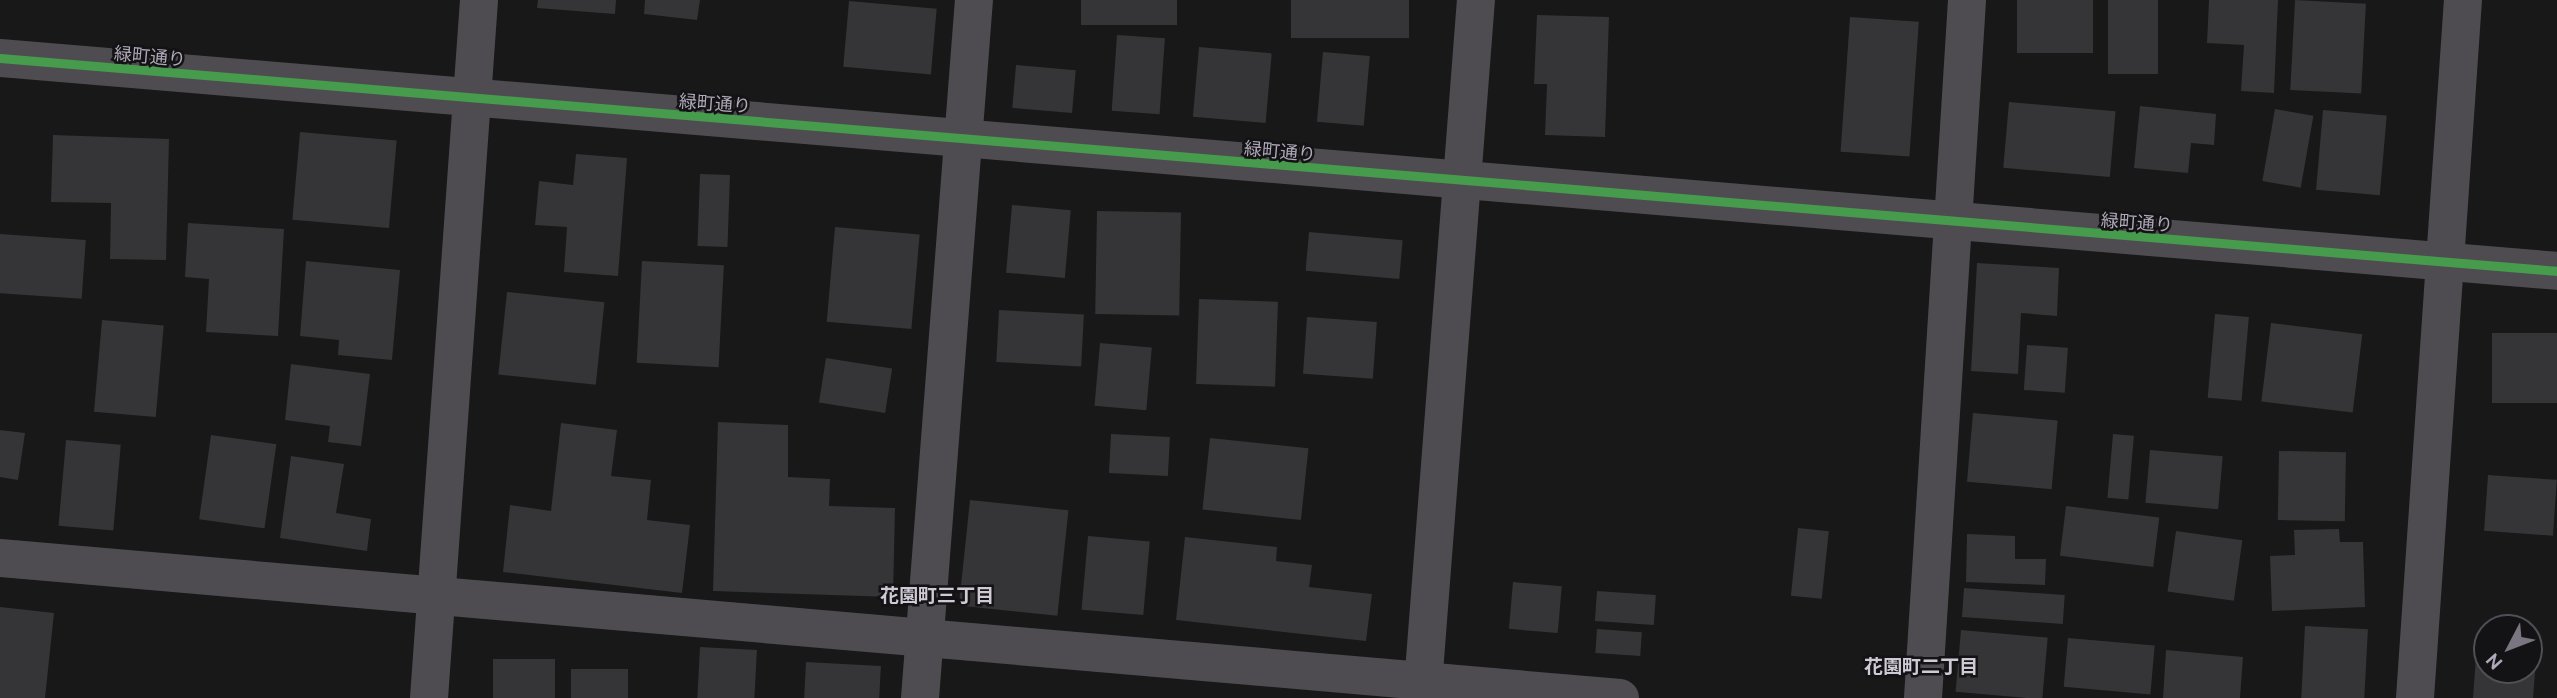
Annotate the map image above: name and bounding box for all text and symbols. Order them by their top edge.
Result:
street label: 緑町通り [113,42,187,70]
street label: 緑町通り [678,90,752,116]
street label: 緑町通り [1243,137,1317,165]
street label: 緑町通り [2100,209,2174,235]
district label: 花園町三丁目 [880,585,994,607]
north arrow [2473,614,2543,684]
text: N [2481,649,2507,674]
district label: 花園町二丁目 [1864,656,1978,678]

